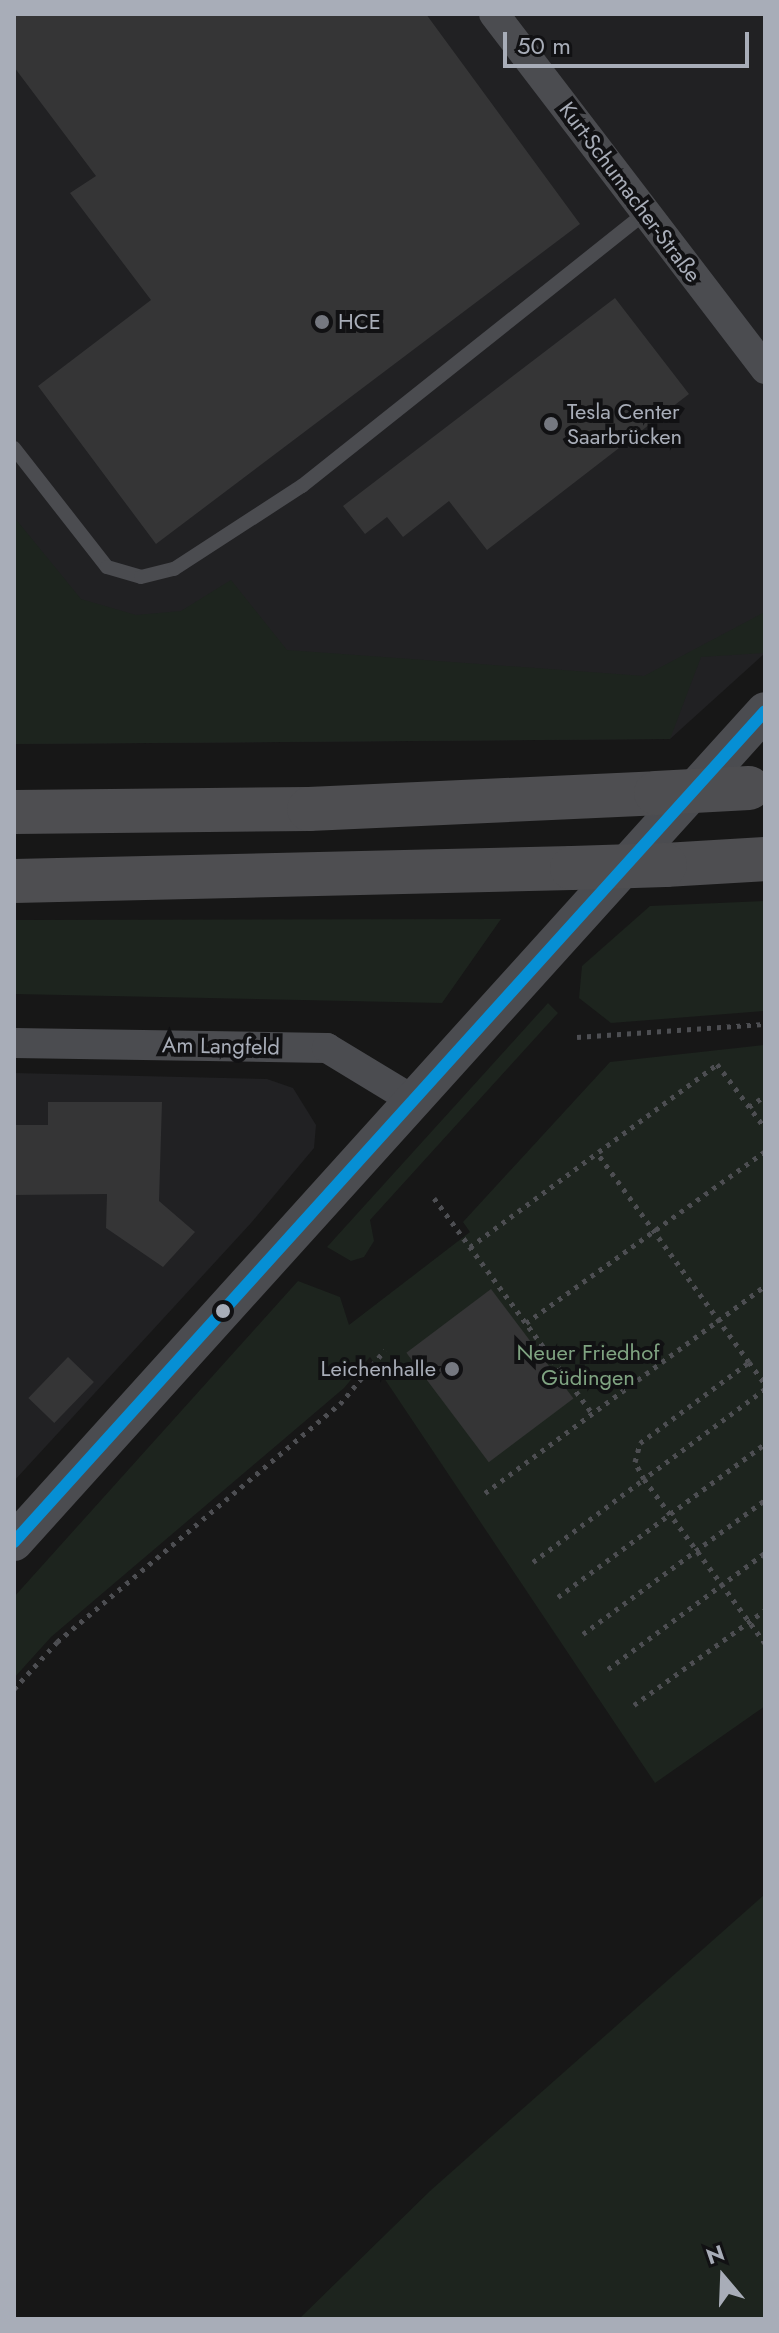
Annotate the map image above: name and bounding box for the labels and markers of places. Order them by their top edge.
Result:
place label: HCE [338,309,381,335]
marker: HCE [313,313,331,331]
place label: Tesla Center Saarbrücken [567,398,682,450]
marker: Tesla Center Saarbrücken [542,415,560,433]
unlabelled marker [215,1303,231,1319]
place label: Leichenhalle [321,1356,436,1382]
marker: Leichenhalle [443,1360,461,1378]

